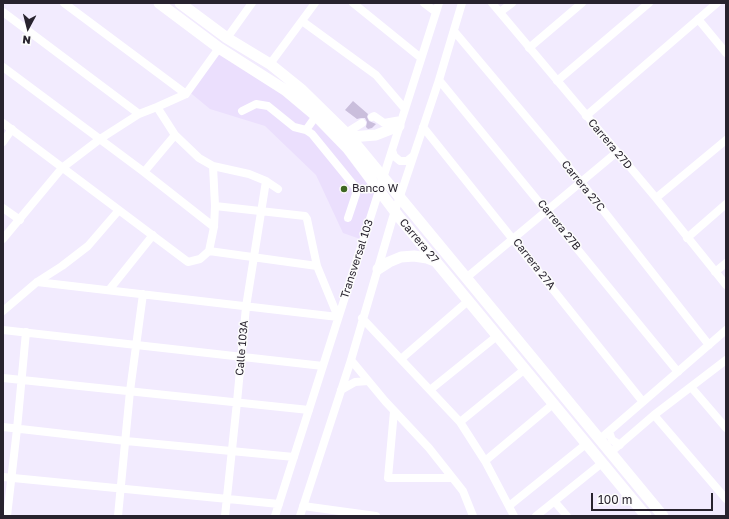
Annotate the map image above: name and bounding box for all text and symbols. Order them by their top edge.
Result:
north arrow [8,8,48,48]
text: N [22,33,31,47]
street label: Carrera 27D [585,116,635,172]
street label: Carrera 27C [559,158,607,214]
place label: Banco W [352,182,398,196]
marker: Banco W [339,184,349,194]
street label: Carrera 27B [535,197,583,253]
street label: Carrera 27 [397,216,441,266]
street label: Transversal 103 [338,218,376,300]
street label: Carrera 27A [510,236,558,292]
street label: Calle 103A [233,320,251,376]
scale bar [593,485,715,511]
text: 100 m [598,492,632,507]

